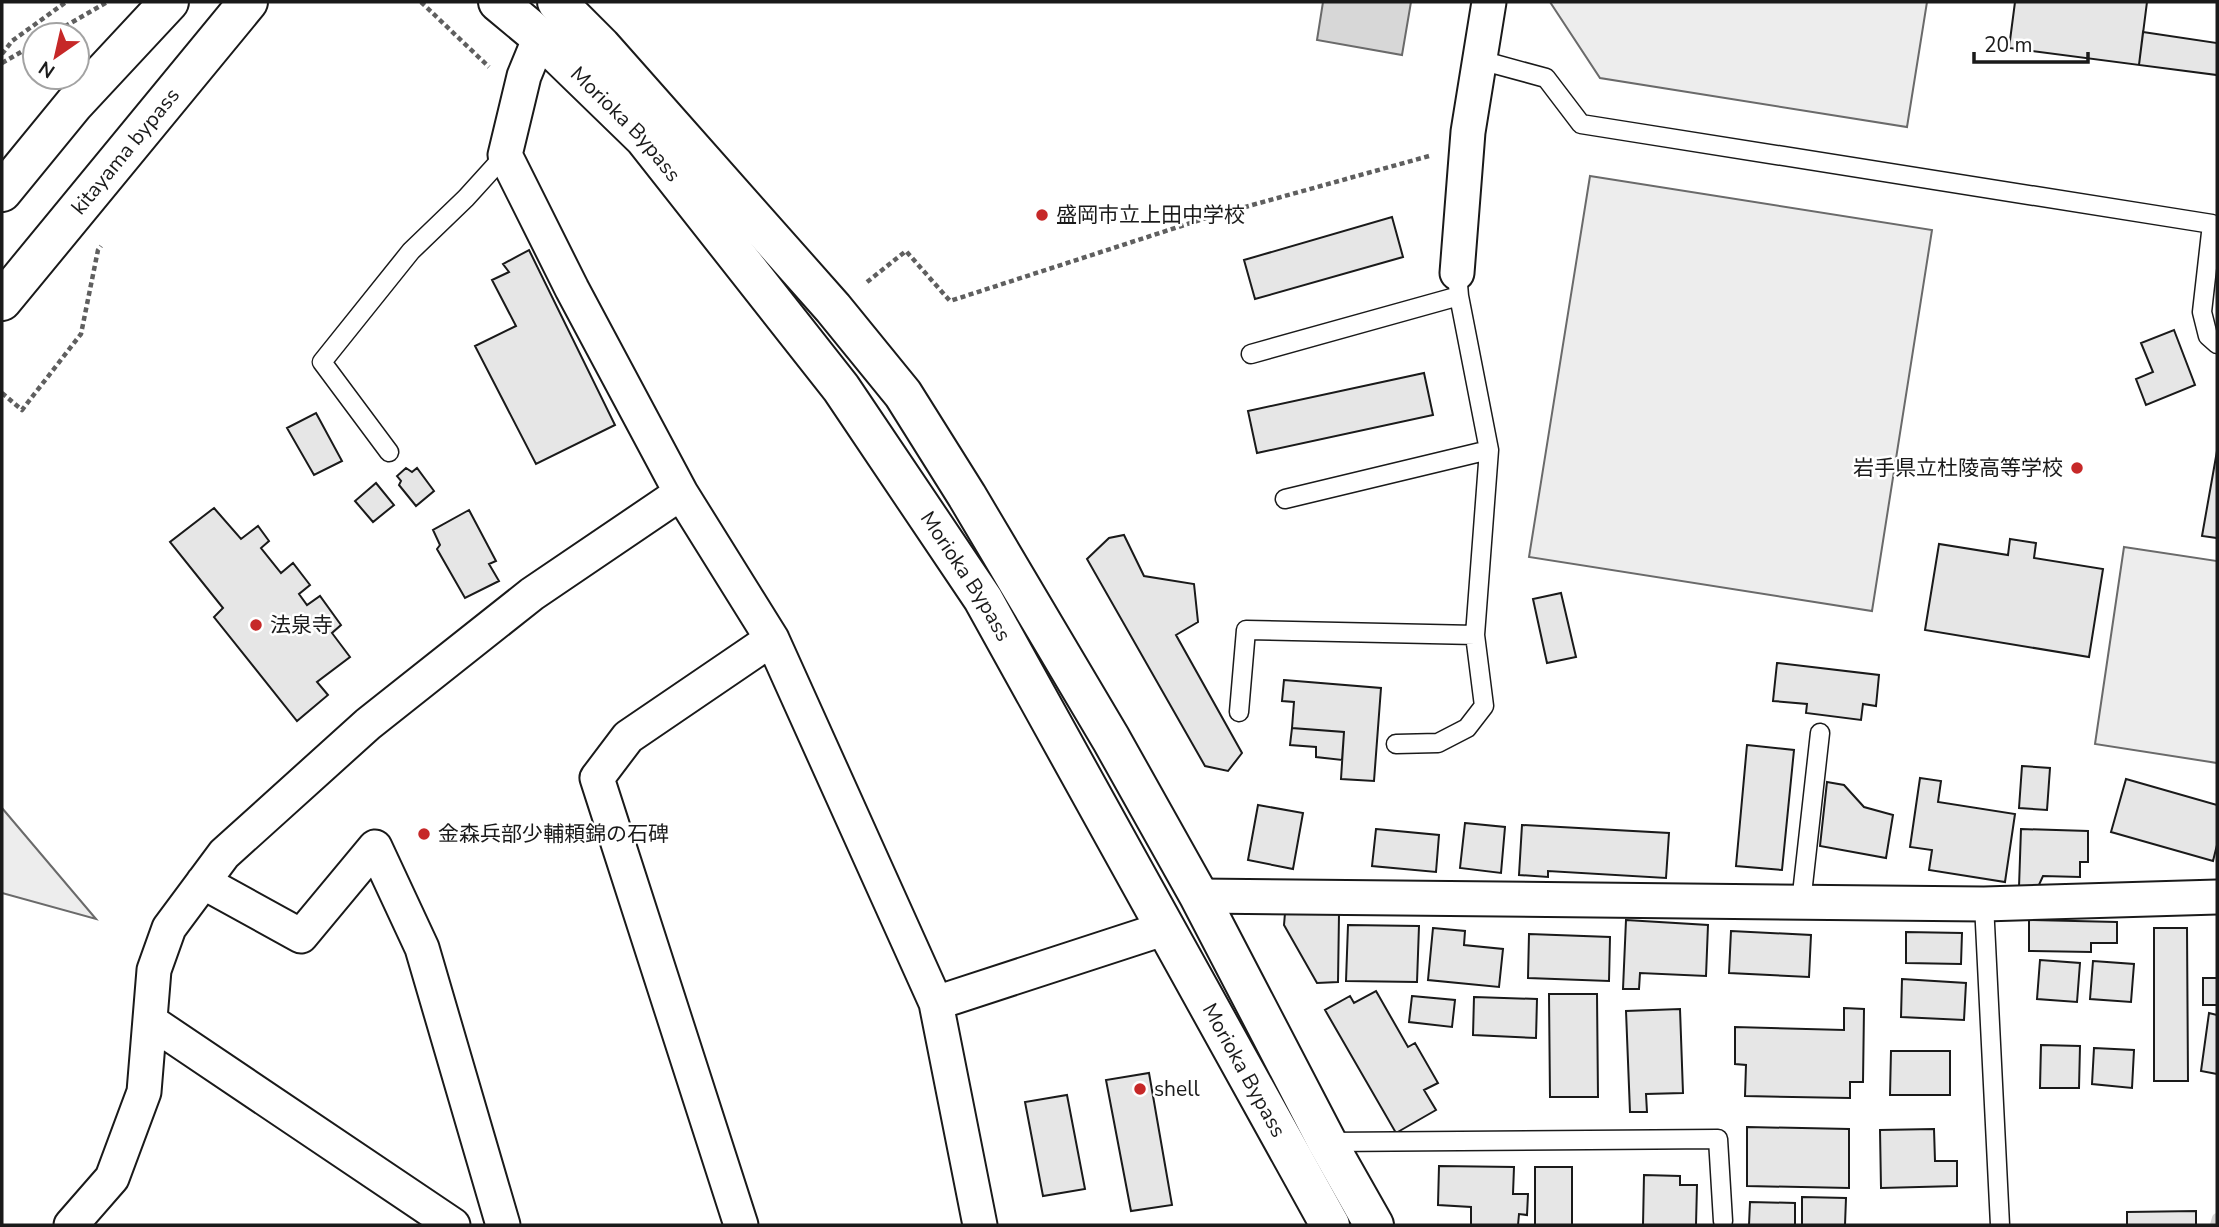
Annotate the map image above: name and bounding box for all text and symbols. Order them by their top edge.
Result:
north arrow [21,21,91,91]
scale bar [1974,21,2088,65]
text: 20 m [1984,31,2033,59]
text: N [34,55,60,84]
street label: Morioka Bypass [564,60,687,188]
street label: kitayama bypass [65,82,186,221]
place label: 盛岡市立上田中学校 [1056,201,1245,229]
marker: 盛岡市立上田中学校 [1034,207,1050,223]
place label: 岩手県立杜陵高等学校 [1853,454,2063,482]
marker: 岩手県立杜陵高等学校 [2069,460,2085,476]
street label: Morioka Bypass [914,506,1018,646]
place label: 法泉寺 [270,611,333,639]
marker: 法泉寺 [248,617,264,633]
place label: 金森兵部少輔頼錦の石碑 [438,820,669,848]
marker: 金森兵部少輔頼錦の石碑 [416,826,432,842]
street label: Morioka Bypass [1196,998,1293,1142]
place label: shell [1154,1075,1200,1103]
marker: shell [1132,1081,1148,1097]

